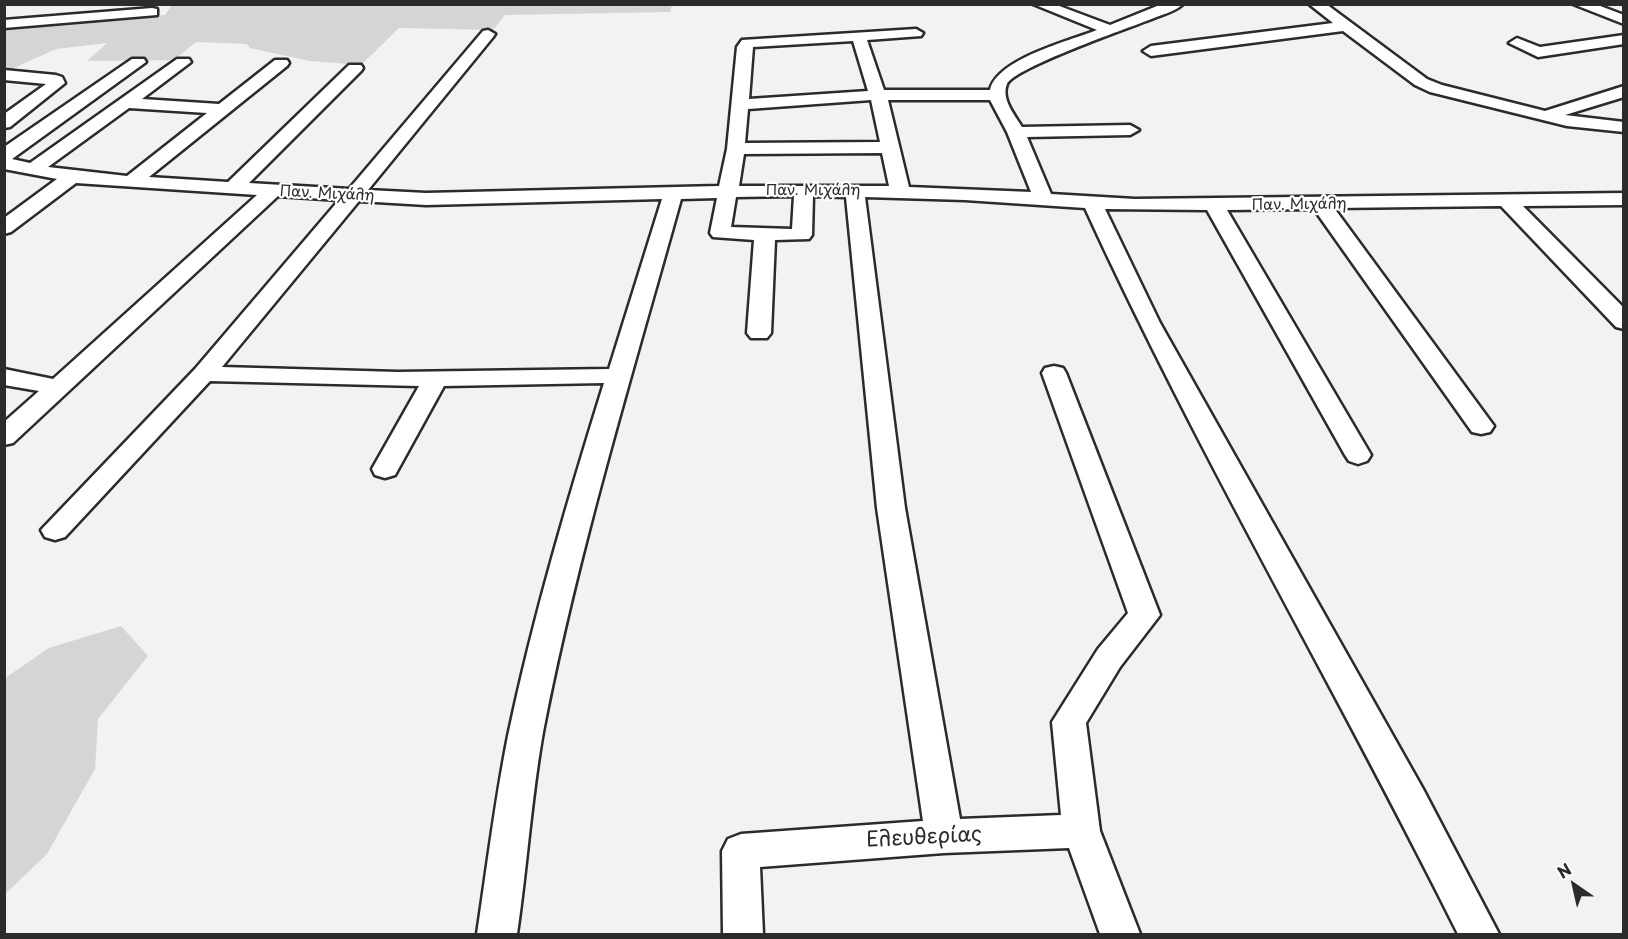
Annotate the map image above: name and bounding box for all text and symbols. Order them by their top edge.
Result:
street label: Παν. Μιχάλη [765,182,861,200]
street label: Παν. Μιχάλη [279,183,375,205]
street label: Παν. Μιχάλη [1251,195,1347,215]
street label: Ελευθερίας [865,822,983,854]
north arrow [1544,855,1604,915]
text: N [1552,857,1576,884]

